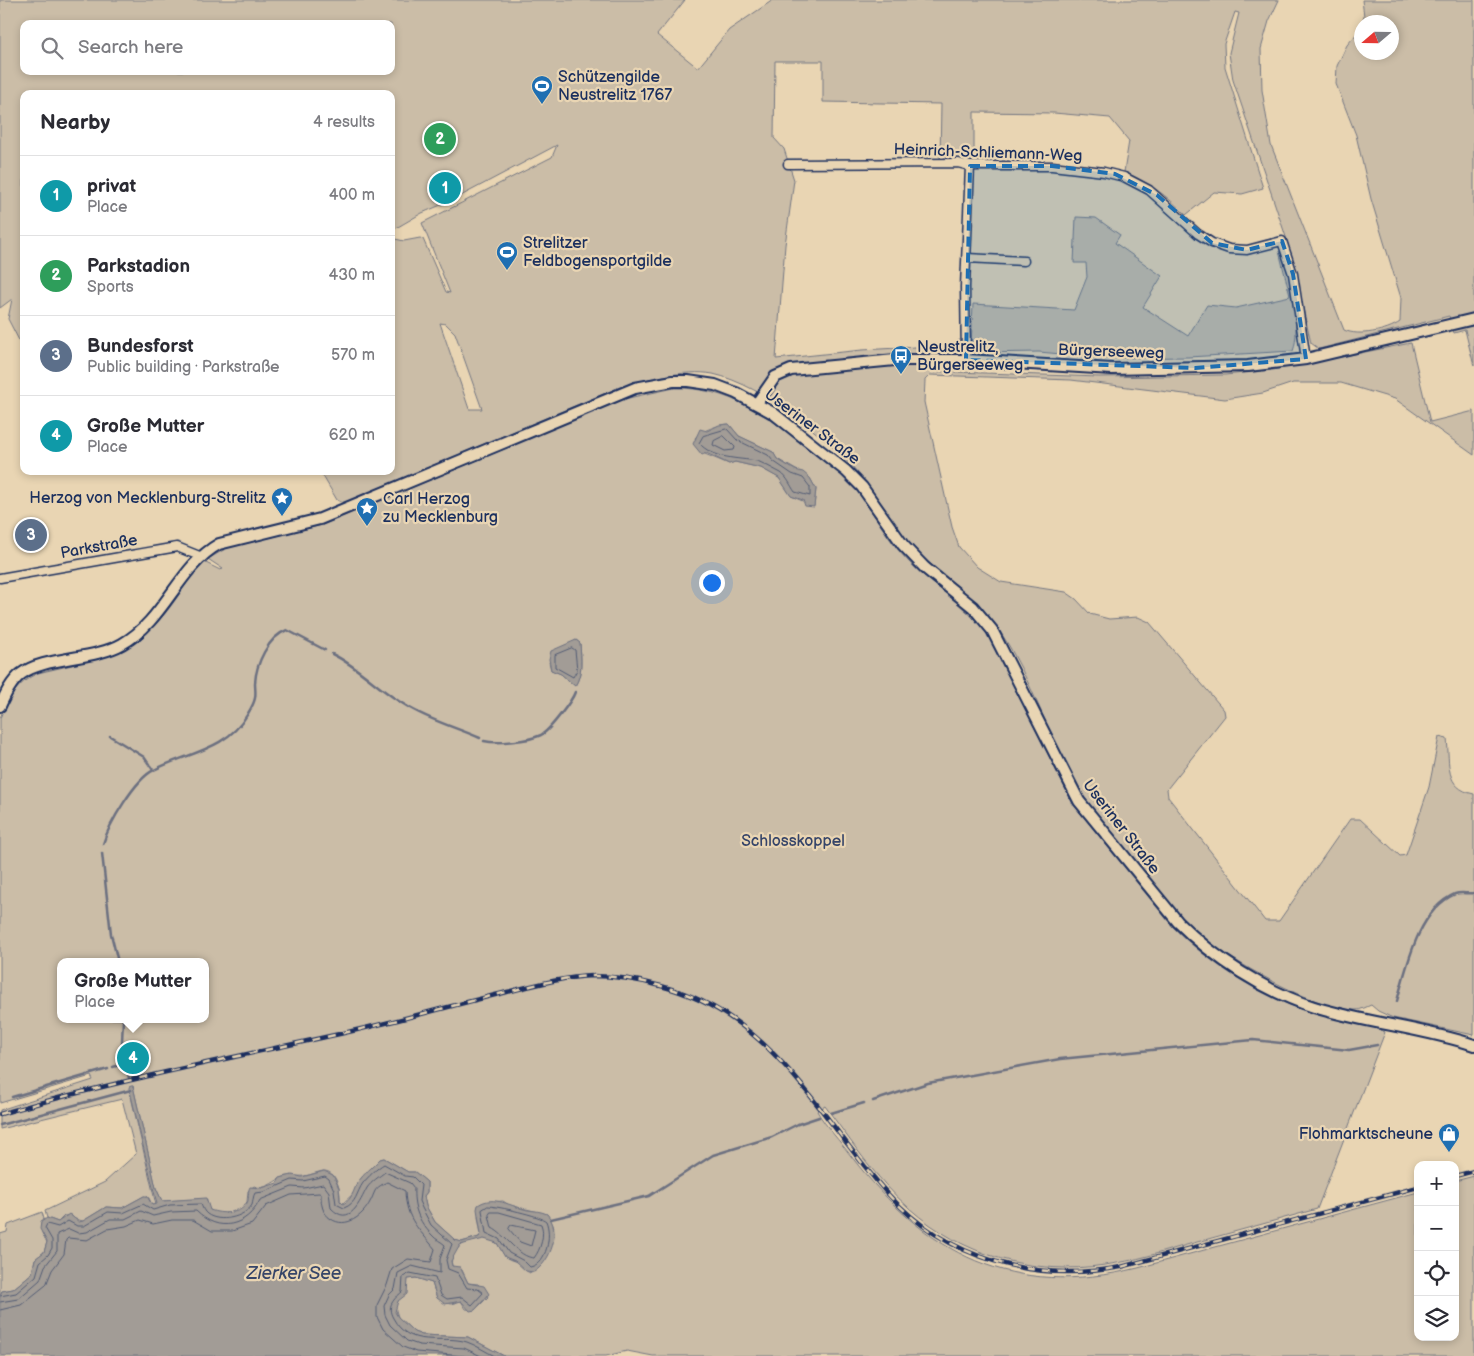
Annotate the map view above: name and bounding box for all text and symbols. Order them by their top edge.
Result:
north arrow [1354,15,1399,60]
search box [20,20,395,75]
icon: search [38,34,66,62]
text: Search here [78,36,183,59]
place label: Schützengilde Neustrelitz 1767 [558,68,672,105]
sports icon: Schützengilde Neustrelitz 1767 [530,74,554,105]
text: Nearby [40,110,110,135]
text: 4 results [313,113,375,132]
pin: 2 [424,120,456,158]
street label: Heinrich-Schliemann-Weg [893,140,1083,166]
pin: 1 [429,169,461,207]
text: privat [87,175,136,198]
text: 1 [53,186,59,205]
text: 400 m [329,186,375,205]
text: Place [87,198,128,217]
place label: Strelitzer Feldbogensportgilde [523,234,672,271]
sports icon: Strelitzer Feldbogensportgilde [495,240,519,271]
text: Parkstadion [87,255,190,278]
text: 2 [51,266,61,285]
text: 430 m [328,266,375,285]
text: Sports [87,278,134,297]
text: Bundesforst [87,335,194,358]
place label: Neustrelitz, Bürgerseeweg [917,338,1023,375]
street label: Bürgerseeweg [1058,341,1164,363]
bus stop icon: Neustrelitz, Bürgerseeweg [889,344,913,375]
text: 3 [51,346,61,365]
text: 570 m [331,346,375,365]
text: Public building · Parkstraße [87,358,280,377]
street label: Useriner Straße [761,385,864,469]
text: Große Mutter [87,415,204,438]
text: 4 [51,426,61,445]
text: 620 m [329,426,375,445]
text: Place [87,438,128,457]
place icon: Herzog von Mecklenburg-Strelitz [270,486,294,517]
place label: Herzog von Mecklenburg-Strelitz [29,489,266,508]
place label: Carl Herzog zu Mecklenburg [383,490,498,527]
place icon: Carl Herzog zu Mecklenburg [355,496,379,527]
pin: 3 [15,516,47,554]
street label: Parkstraße [59,531,139,563]
your location [699,570,725,596]
street label: Useriner Straße [1078,776,1164,878]
park label: Schlosskoppel [741,832,845,851]
popup [57,958,209,1023]
text: Große Mutter [74,970,192,993]
text: Place [74,993,115,1012]
pin: 4 [117,1039,149,1077]
shop icon: Flohmarktscheune [1437,1122,1461,1153]
place label: Flohmarktscheune [1299,1125,1434,1144]
map controls [1414,1161,1459,1341]
button: + [1414,1161,1459,1206]
button: − [1414,1206,1459,1251]
button: locate [1414,1251,1459,1296]
water label: Zierker See [246,1263,341,1284]
button: layers [1414,1296,1459,1341]

